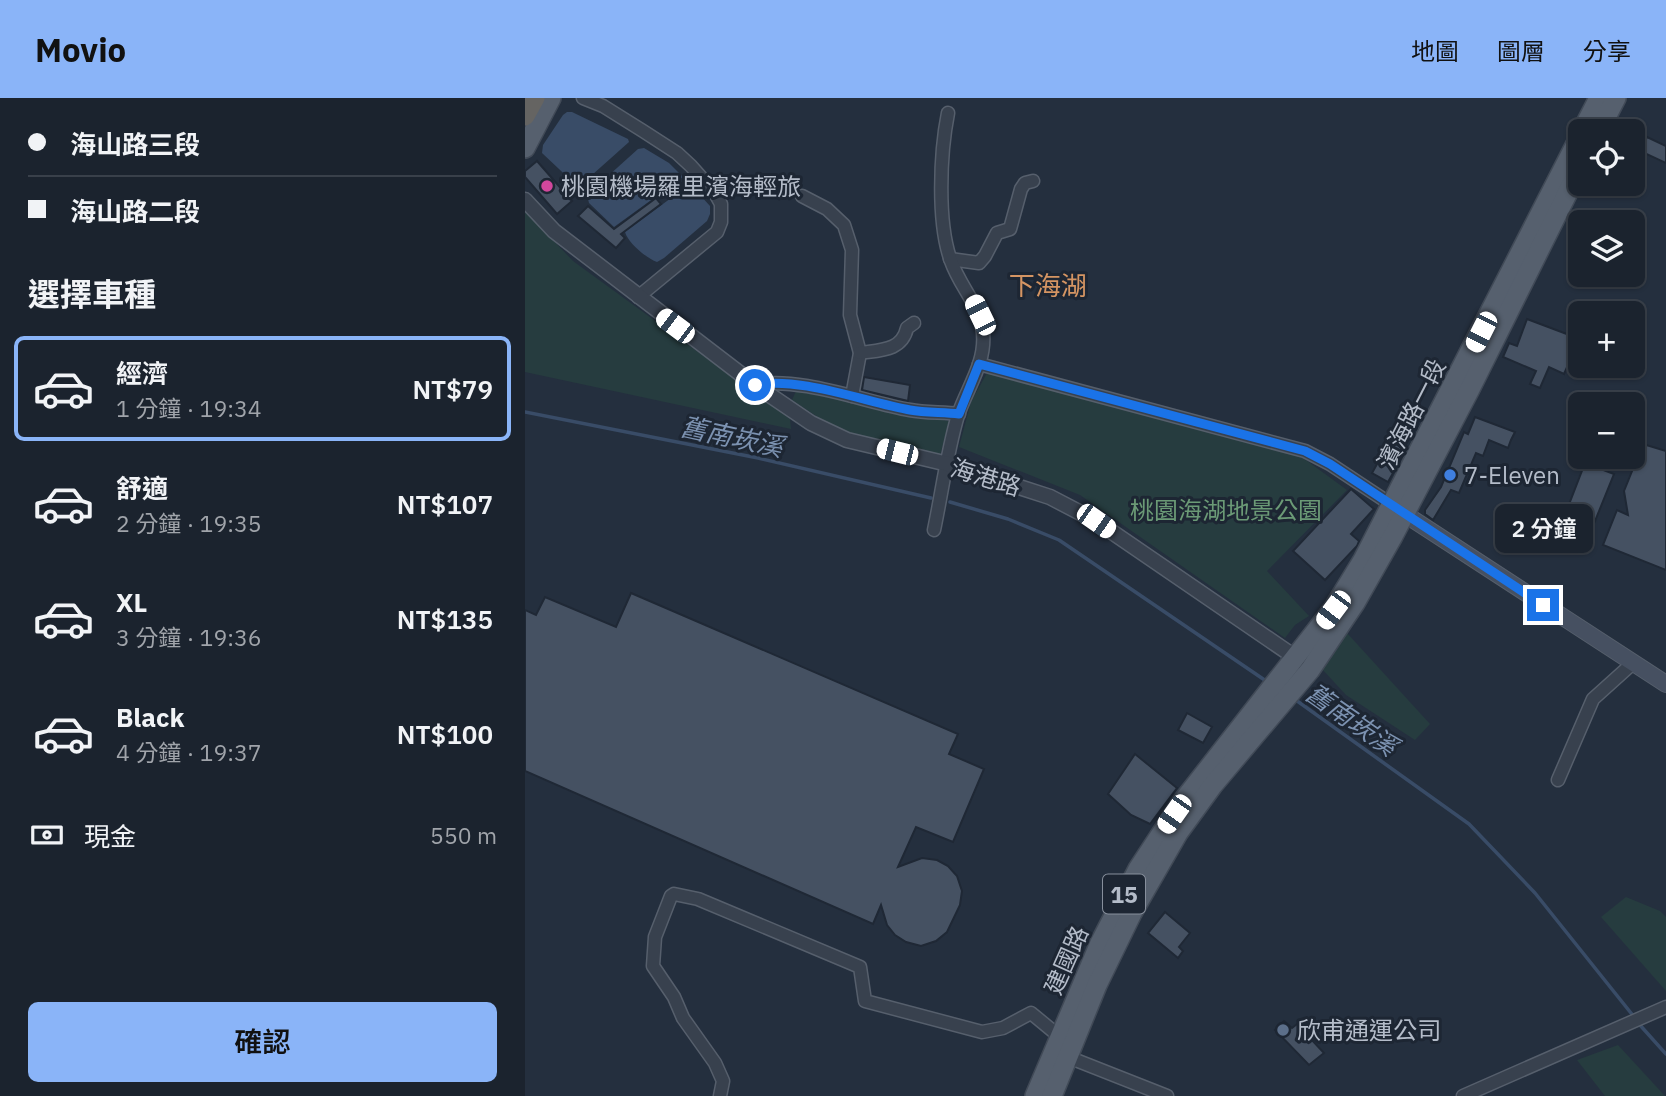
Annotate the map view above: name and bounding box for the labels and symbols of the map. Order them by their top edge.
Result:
place label: 桃園機場羅里濱海輕旅 [561,170,801,202]
marker: 桃園機場羅里濱海輕旅 [539,178,555,194]
district label: 下海湖 [1009,268,1087,302]
car [962,292,999,338]
car [652,305,699,347]
car [1463,309,1500,355]
street label: 濱海路一段 [1370,353,1452,475]
route start [739,369,771,401]
water label: 舊南崁溪 [678,409,790,464]
car [875,437,920,467]
street label: 海港路 [947,451,1025,503]
place label: 7-Eleven [1464,459,1560,491]
marker: 7-Eleven [1442,467,1458,483]
park label: 桃園海湖地景公園 [1130,494,1322,526]
car [1073,500,1120,542]
callout: 2 分鐘 [1494,504,1592,552]
car [1312,587,1355,633]
route end [1527,589,1559,621]
water label: 舊南崁溪 [1300,675,1408,765]
car [1154,791,1195,837]
road number: 15 [1103,874,1145,914]
street label: 建國路 [1037,921,1095,999]
place label: 欣甫通運公司 [1297,1014,1441,1046]
marker: 欣甫通運公司 [1275,1022,1291,1038]

